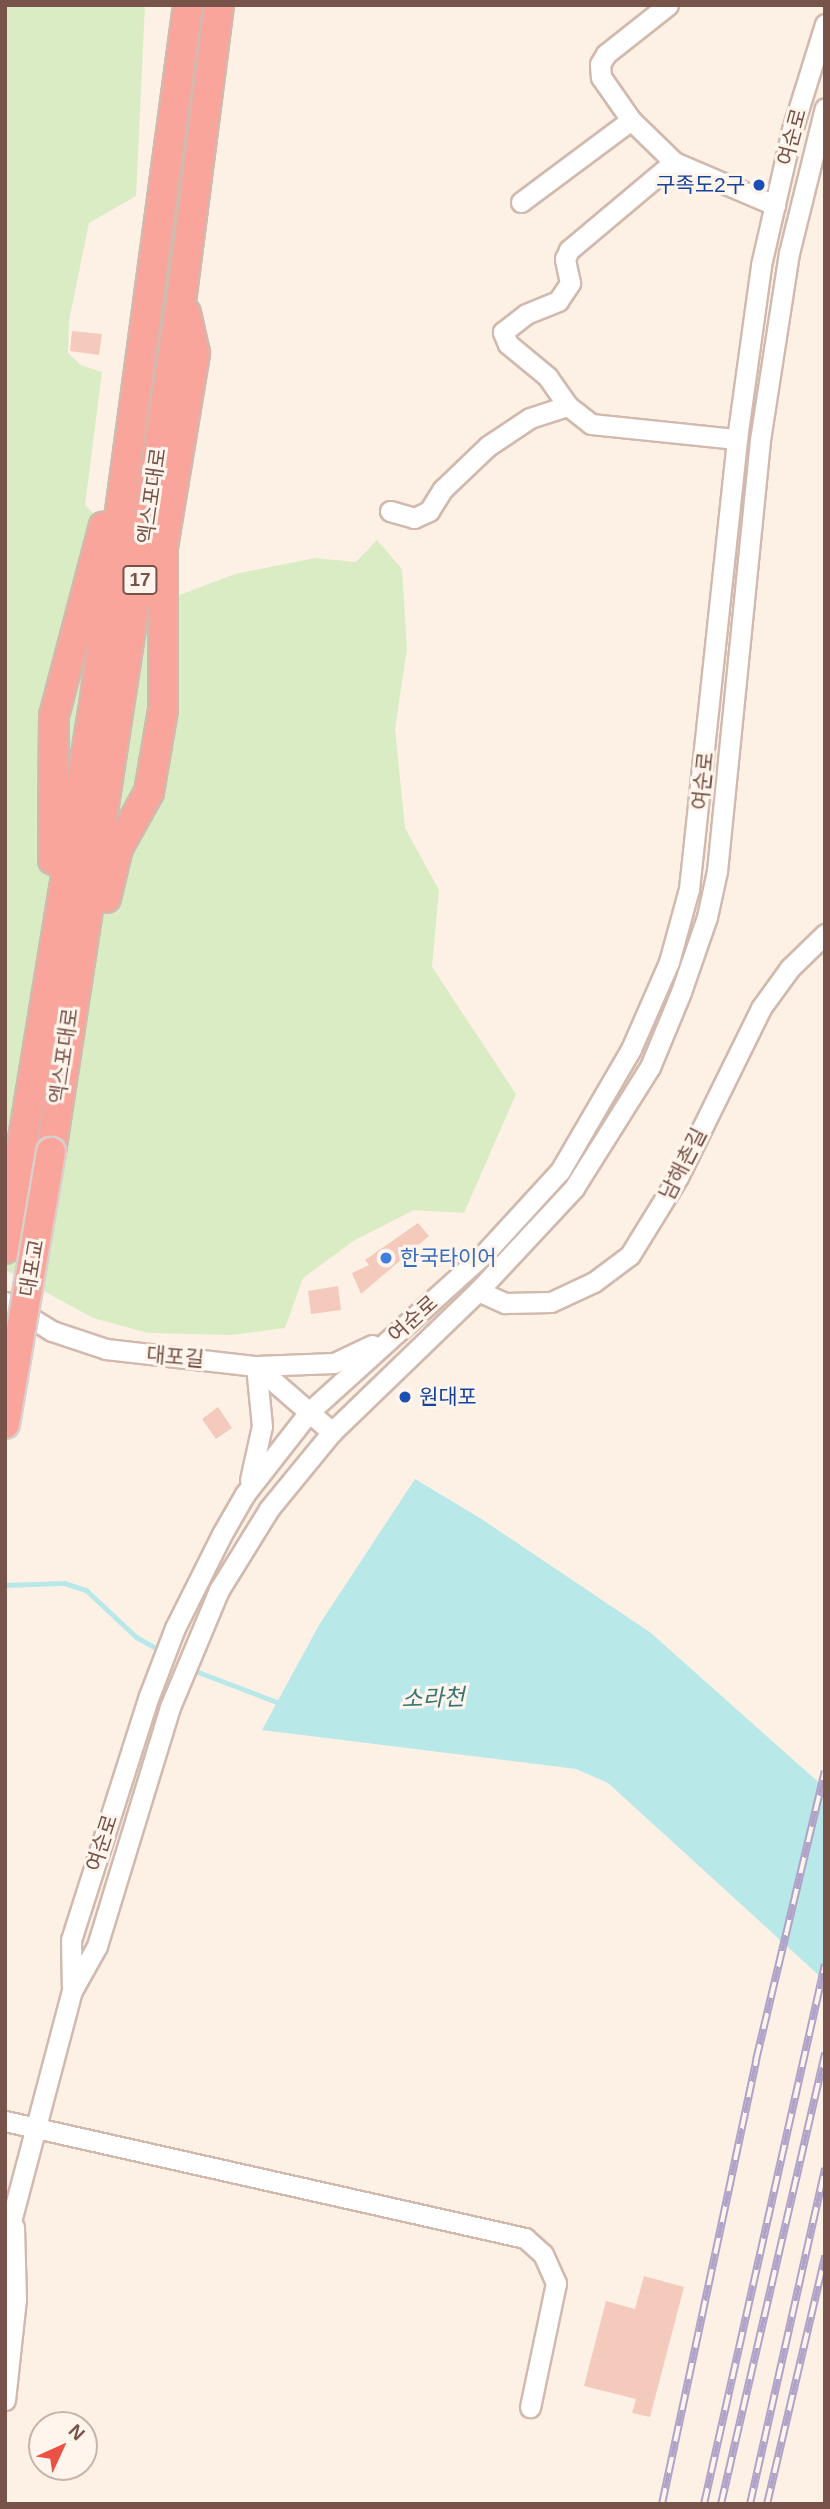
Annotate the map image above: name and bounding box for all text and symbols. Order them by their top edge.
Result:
street label: 여순로 [772,106,812,168]
place label: 구족도2구 [656,172,745,198]
marker: 구족도2구 [751,177,767,193]
street label: 엑스포대로 [133,446,171,546]
road number: 17 [121,565,159,596]
street label: 여순로 [687,751,719,811]
street label: 엑스포대로 [45,1006,83,1106]
street label: 남해촌길 [654,1124,712,1204]
street label: 대포교 [15,1237,49,1299]
place label: 한국타이어 [400,1245,497,1271]
marker: 한국타이어 [378,1250,394,1266]
street label: 여순로 [383,1290,443,1348]
street label: 대포길 [145,1342,205,1372]
place label: 원대포 [419,1384,477,1410]
marker: 원대포 [397,1389,413,1405]
water label: 소라천 [401,1683,465,1713]
street label: 여순로 [81,1812,123,1874]
north arrow [28,2411,98,2481]
text: N [65,2420,89,2444]

